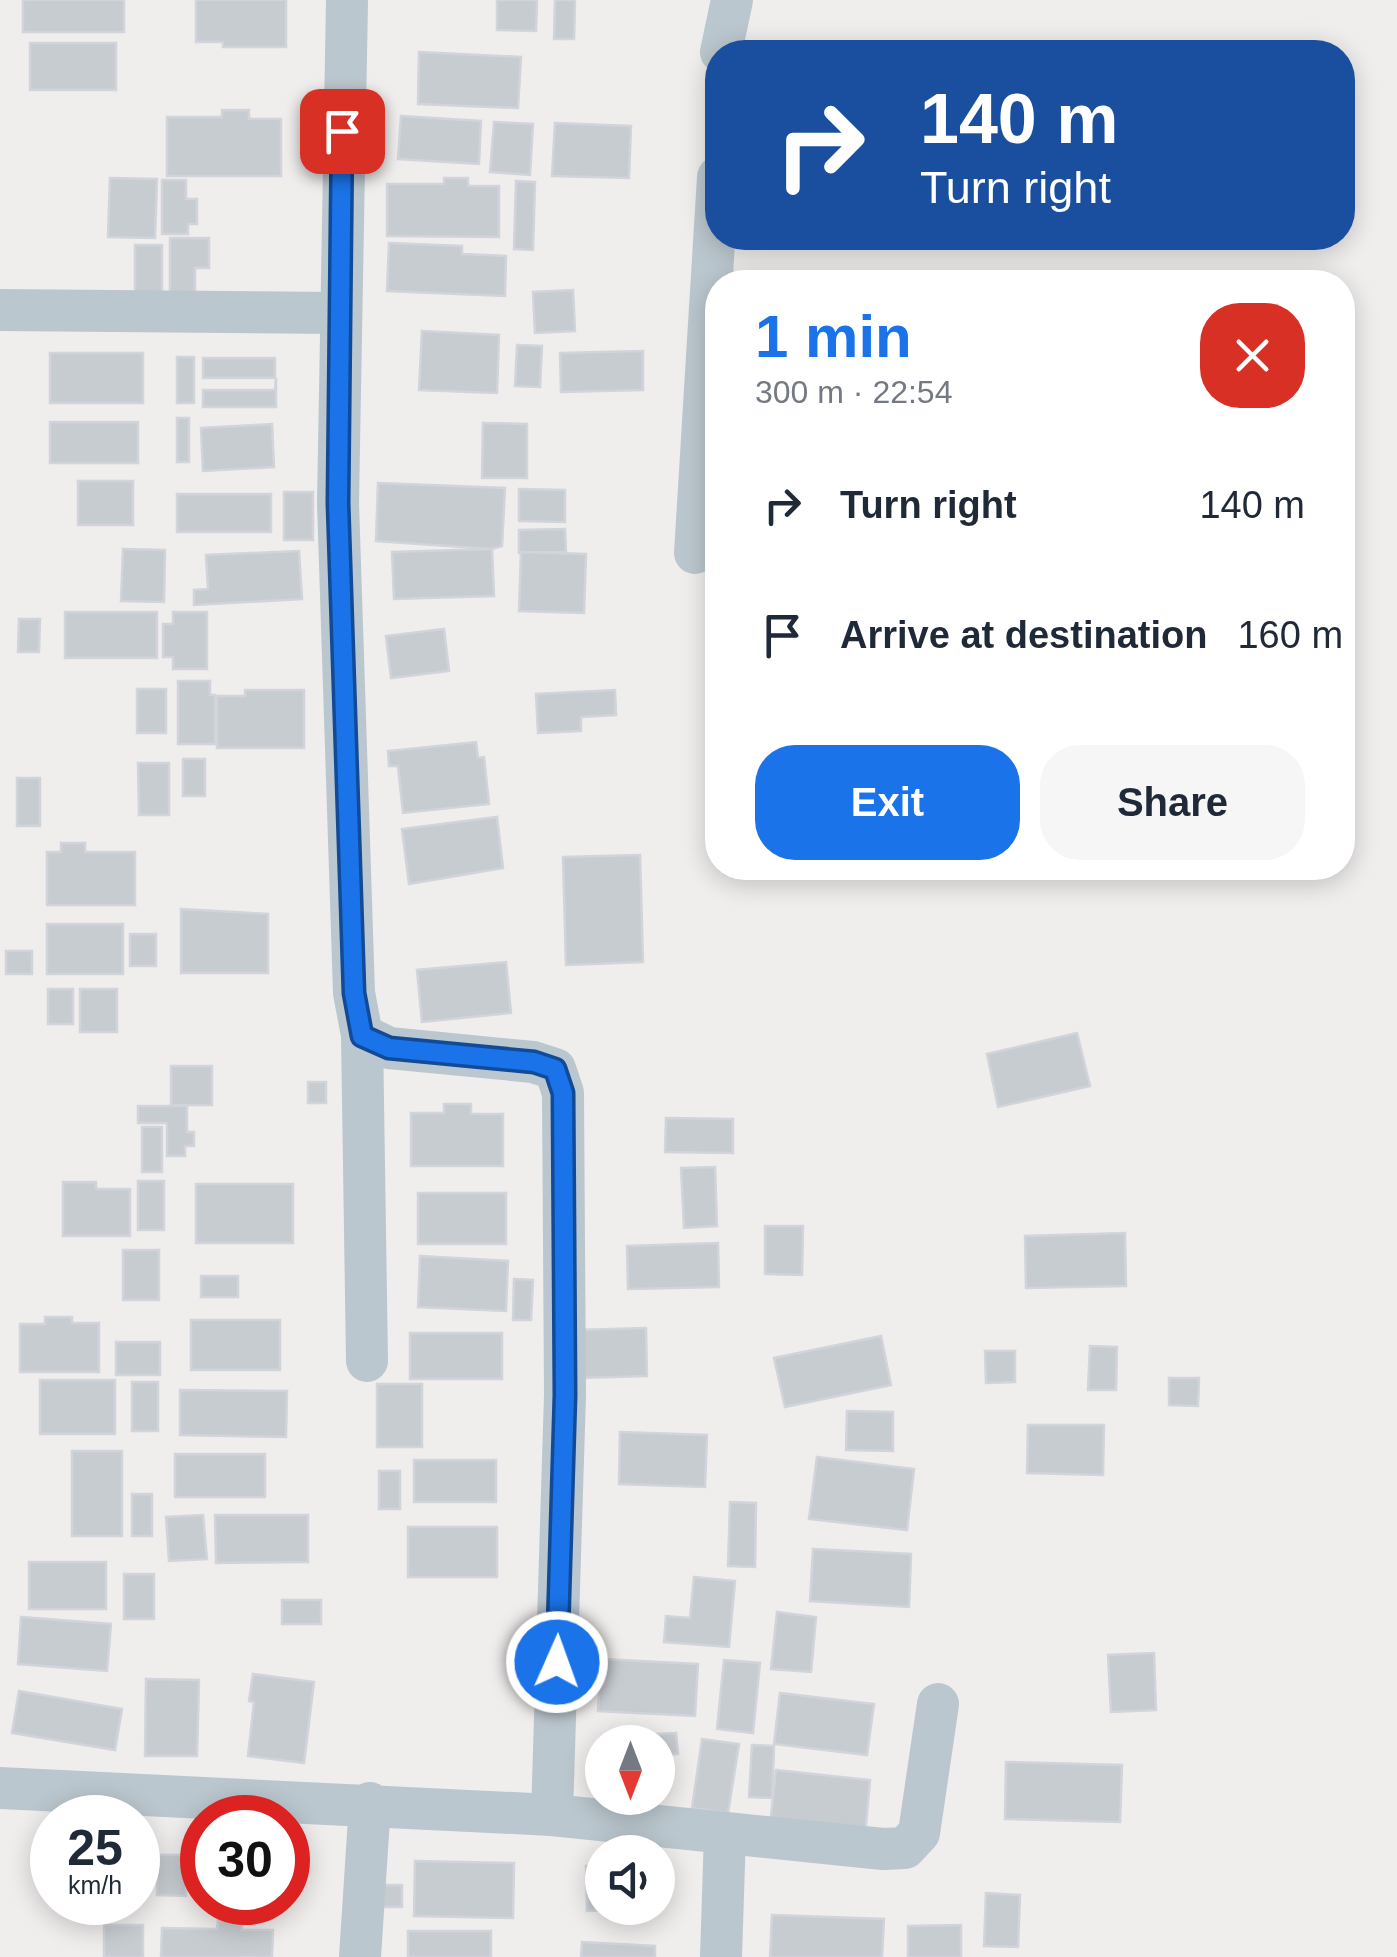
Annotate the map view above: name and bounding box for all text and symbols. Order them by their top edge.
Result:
icon: right [755,80,885,210]
text: 140 m [920,80,1118,158]
pin [300,89,385,174]
icon: arrive [315,104,370,159]
text: Turn right [920,162,1111,213]
text: 1 min [755,303,912,370]
button: close [1200,303,1305,408]
text: 300 m · 22:54 [755,374,952,410]
icon: right [755,478,810,533]
text: Turn right [840,484,1017,526]
text: 140 m [1199,484,1305,526]
icon: arrive [755,608,810,663]
text: Arrive at destination [840,614,1207,656]
text: 160 m [1237,614,1343,656]
button: Exit [755,745,1020,860]
button: Share [1040,745,1305,860]
position arrow [505,1610,609,1714]
north arrow [585,1725,675,1815]
map controls [585,1725,675,1925]
speed limit sign: 30 [180,1795,310,1925]
text: 25 [67,1820,123,1876]
button: sound [585,1835,675,1925]
text: km/h [68,1871,122,1899]

